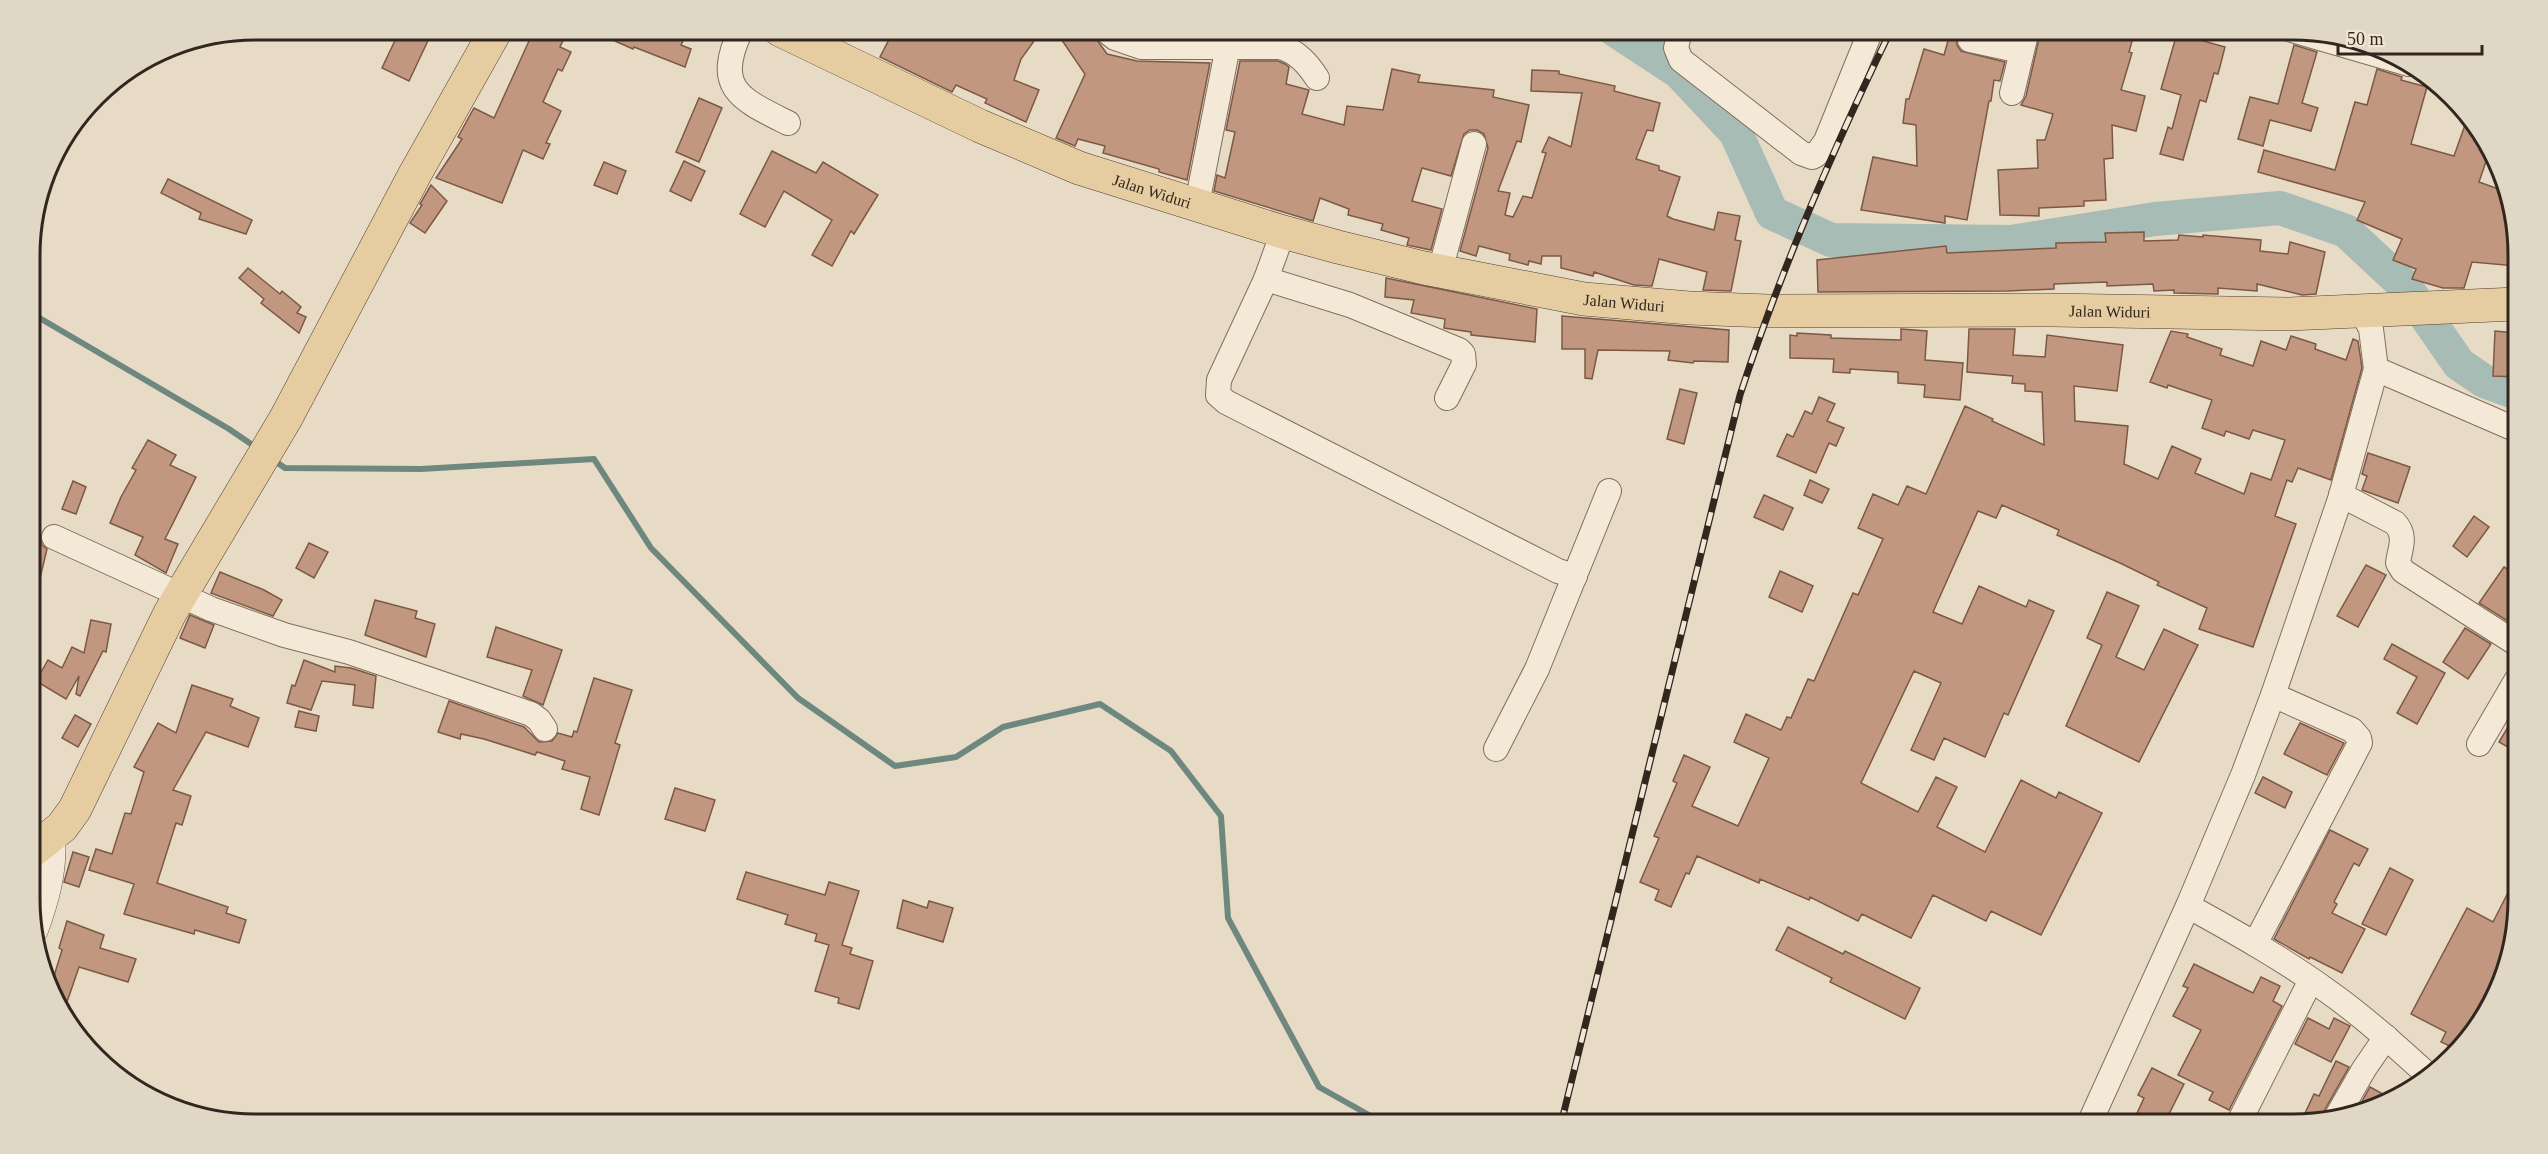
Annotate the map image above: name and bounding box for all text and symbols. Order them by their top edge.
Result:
scale bar [2338,18,2482,56]
text: 50 m [2347,29,2384,49]
street label: Jalan Widuri [1111,171,1194,212]
street label: Jalan Widuri [1583,291,1666,315]
street label: Jalan Widuri [2069,302,2151,321]

